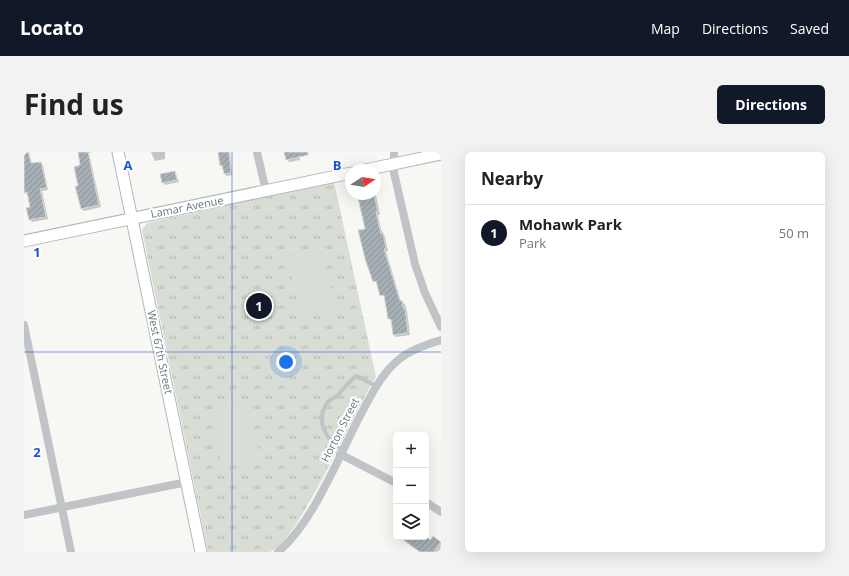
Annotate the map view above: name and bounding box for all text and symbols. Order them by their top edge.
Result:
text: Locato [20,15,84,41]
text: Map [651,19,680,38]
text: Directions [702,19,768,38]
text: Saved [790,19,829,38]
text: Find us [24,85,124,123]
button: Directions [717,85,825,124]
text: A [124,156,133,174]
text: B [333,156,342,174]
north arrow [345,164,381,200]
text: Nearby [481,167,543,190]
street label: Lamar Avenue [149,192,225,221]
text: Mohawk Park [519,214,622,234]
text: 1 [490,224,498,242]
text: 50 m [779,224,809,242]
text: Park [519,234,546,252]
text: 1 [33,243,41,261]
pin: 1 [246,291,272,321]
street label: West 67th Street [144,309,177,395]
your location [276,352,296,372]
street label: Horton Street [317,395,362,464]
map controls [393,432,429,540]
button: + [393,432,429,468]
text: 2 [33,443,41,461]
button: − [393,468,429,504]
button: layers [393,504,429,540]

